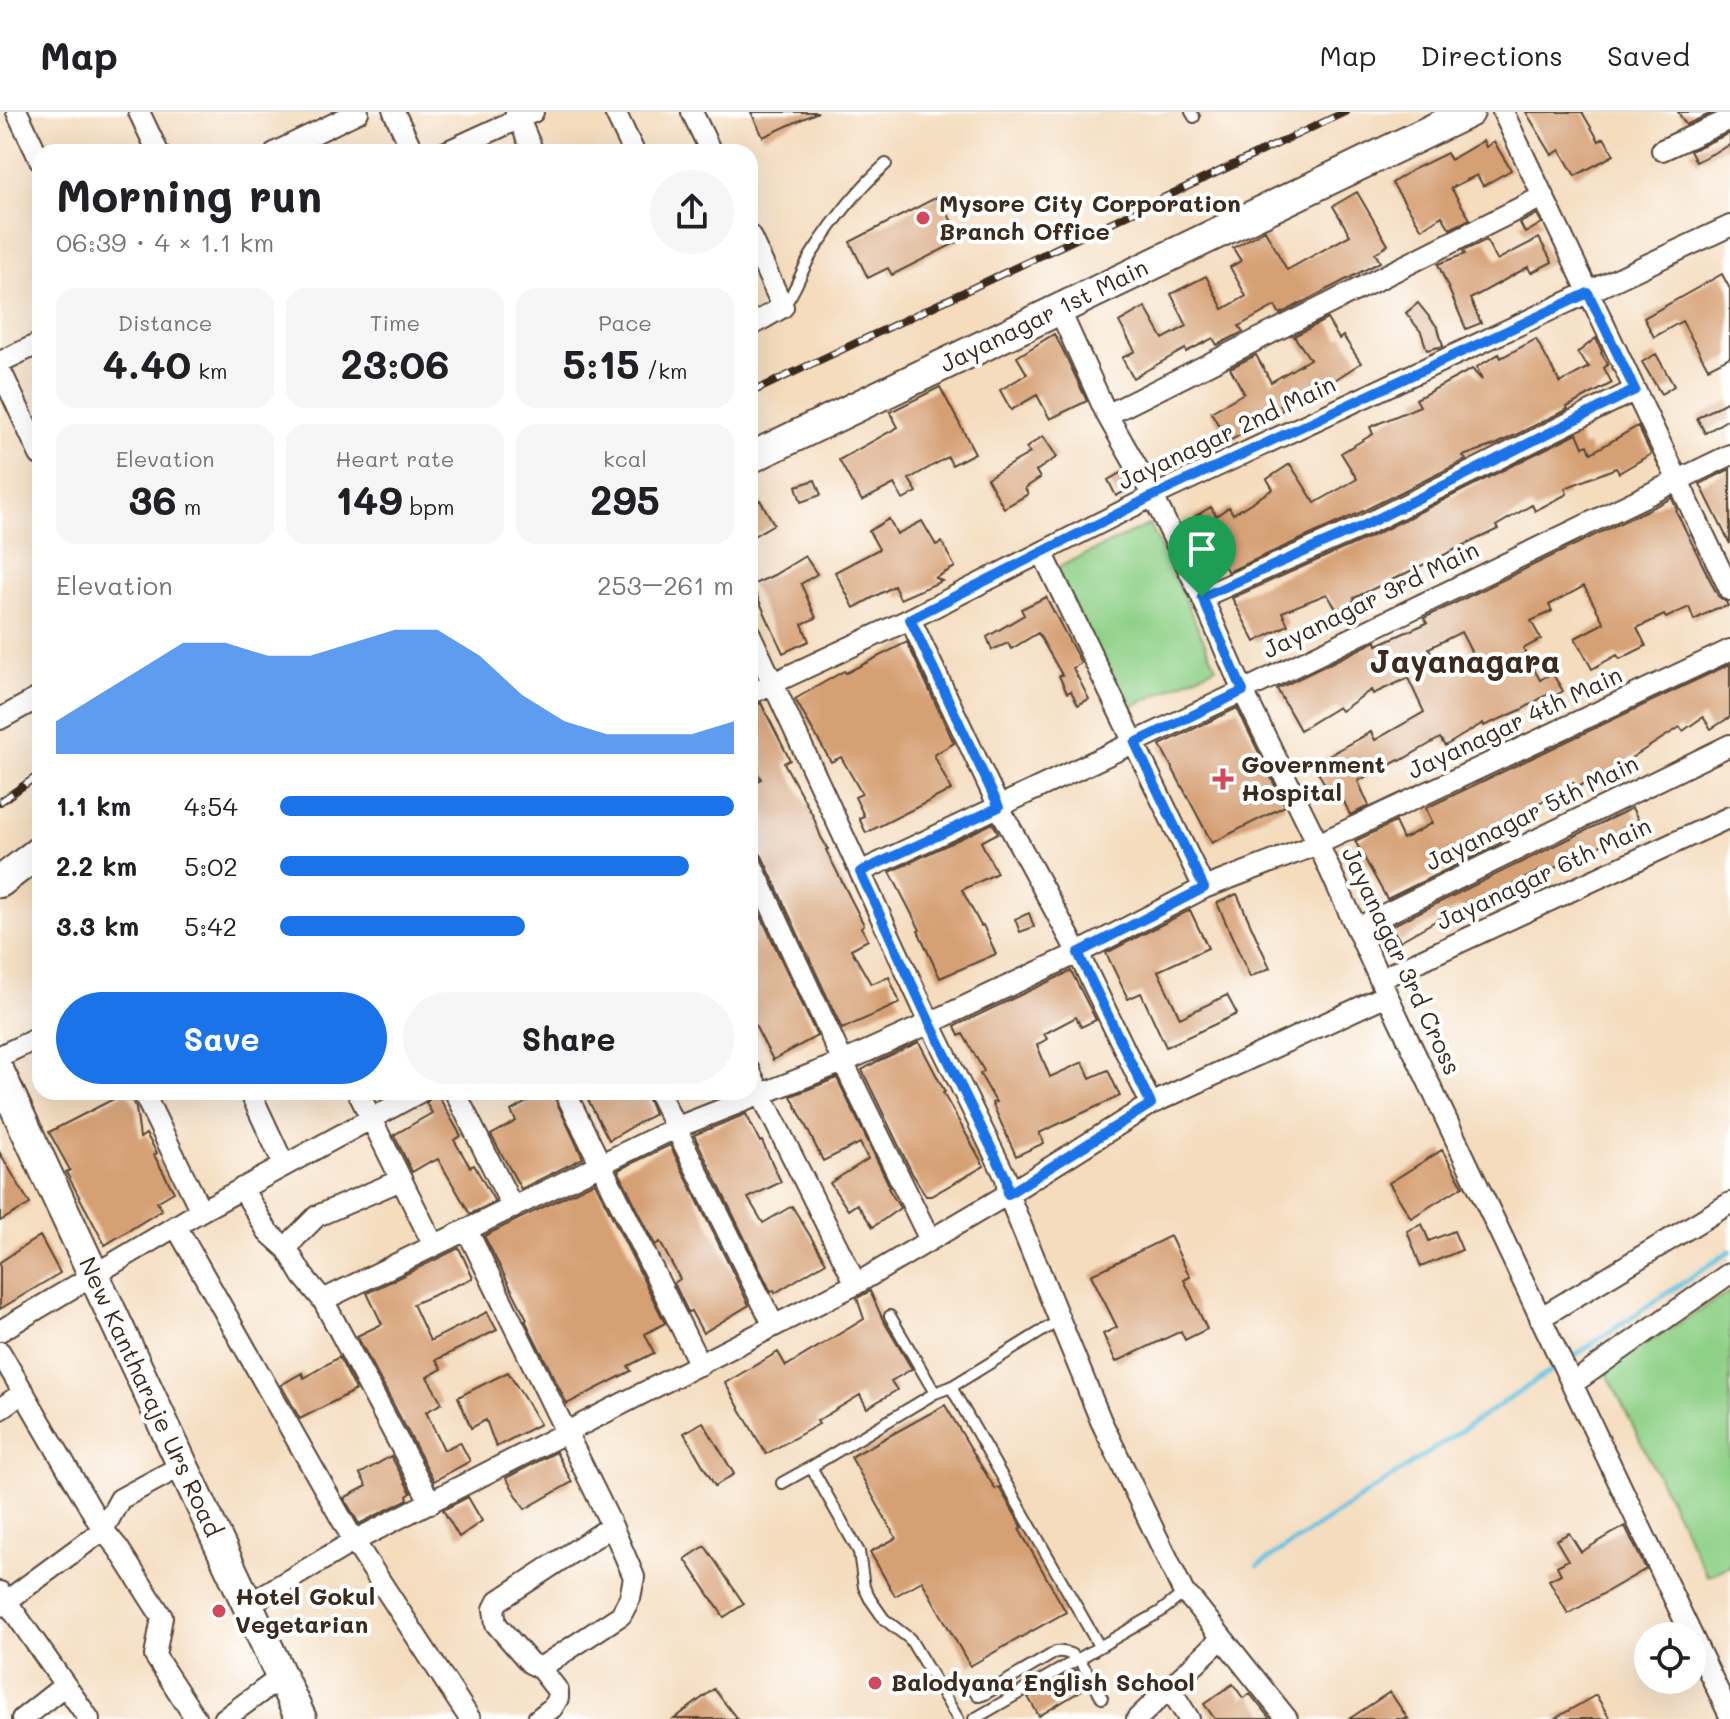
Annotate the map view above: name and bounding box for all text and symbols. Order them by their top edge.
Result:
text: Map [40,30,118,80]
text: Map [1320,37,1377,73]
text: Directions [1421,37,1563,73]
text: Saved [1607,37,1690,73]
text: Morning run [56,166,322,223]
button: share [650,170,734,254]
place label: Mysore City Corporation Branch Office [939,187,1241,246]
marker: Mysore City Corporation Branch Office [914,209,932,227]
text: 06:39 · 4 × 1.1 km [56,225,274,259]
street label: Jayanagar 1st Main [934,251,1153,379]
text: Distance [118,308,212,337]
text: Time [370,308,420,337]
text: Pace [598,308,652,337]
text: 4.40 [102,337,191,389]
text: 23:06 [341,337,449,389]
text: 5:15 [563,337,640,389]
text: km [191,356,228,385]
text: /km [640,356,687,385]
street label: Jayanagar 2nd Main [1113,368,1340,496]
text: Elevation [116,444,214,473]
text: Heart rate [336,444,454,473]
text: kcal [603,444,647,473]
text: 36 [129,473,177,525]
text: 149 [335,473,402,525]
text: 295 [590,473,660,525]
text: m [177,492,201,521]
text: bpm [402,492,455,521]
pin [1168,515,1236,597]
icon: arrive [1180,527,1224,571]
street label: Jayanagar 3rd Main [1257,533,1483,664]
text: Elevation [56,568,173,602]
text: 253–261 m [597,568,734,602]
district label: Jayanagara [1370,639,1560,682]
street label: Jayanagar 4th Main [1402,658,1627,785]
street label: Jayanagar 5th Main [1420,747,1643,877]
place label: Government Hospital [1241,748,1385,807]
marker: Government Hospital [1212,768,1234,790]
text: 1.1 km [56,789,131,823]
text: 4:54 [184,789,238,823]
street label: Jayanagar 6th Main [1431,809,1656,936]
street label: Jayanagar 3rd Cross [1336,841,1469,1079]
text: 2.2 km [56,849,137,883]
text: 5:02 [184,849,238,883]
text: 3.3 km [56,909,139,943]
text: 5:42 [184,909,237,943]
button: Save [56,992,387,1084]
button: Share [403,992,734,1084]
street label: New Kantharaje Urs Road [73,1251,230,1541]
place label: Hotel Gokul Vegetarian [235,1580,375,1639]
marker: Hotel Gokul Vegetarian [210,1602,228,1620]
map controls [1634,1622,1706,1694]
button: locate [1634,1622,1706,1694]
place label: Balodyana English School [891,1666,1195,1697]
marker: Balodyana English School [866,1674,884,1692]

